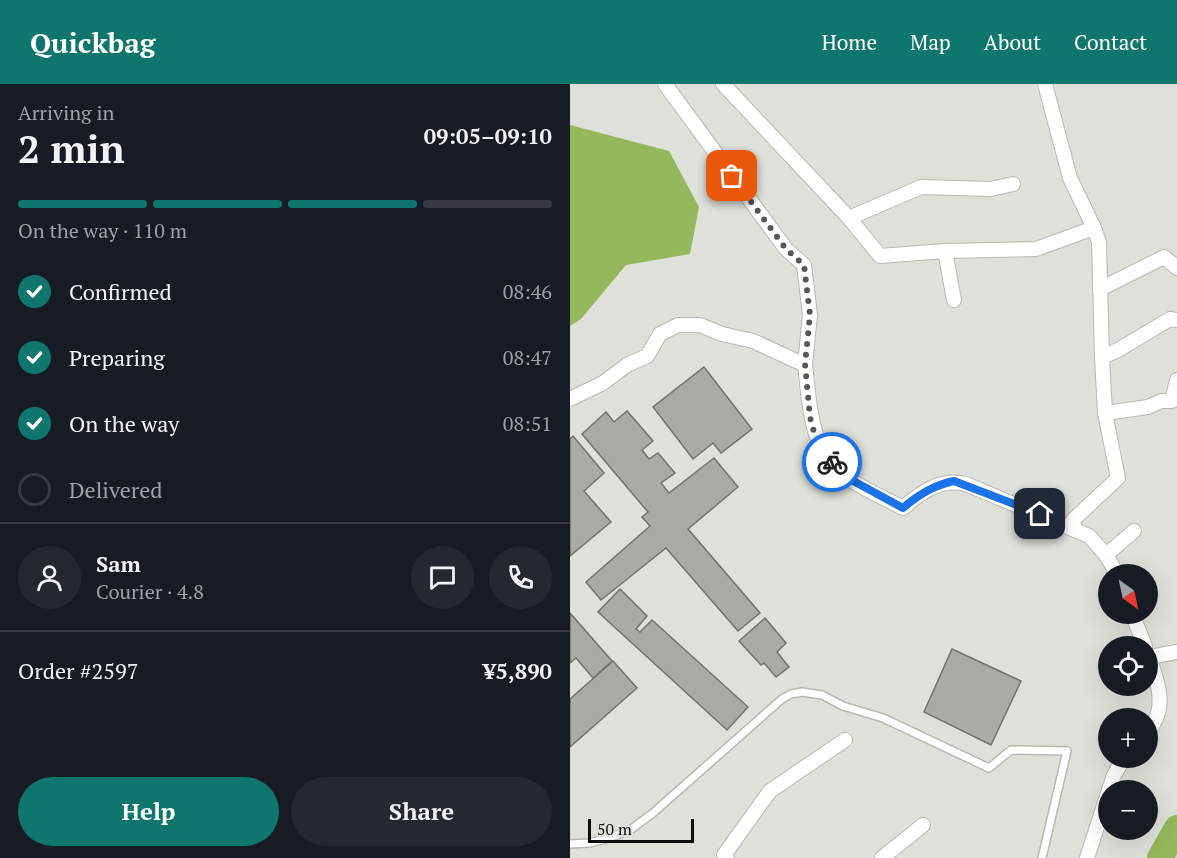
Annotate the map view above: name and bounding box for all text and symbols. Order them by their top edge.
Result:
text: Quickbag [30,24,156,61]
text: Home [821,28,877,56]
text: Map [910,28,951,56]
text: About [984,28,1041,56]
text: Contact [1074,28,1147,56]
text: Arriving in [18,99,114,126]
text: 09:05–09:10 [424,121,552,150]
text: 2 min [18,122,125,174]
pin [706,150,757,201]
icon: bag [715,159,748,192]
text: On the way · 110 m [18,217,187,244]
icon: check [18,275,51,308]
text: Confirmed [69,277,172,306]
text: 08:46 [503,278,552,305]
icon: check [18,341,51,374]
text: Preparing [69,343,165,372]
text: 08:47 [503,344,552,371]
icon: check [18,407,51,440]
text: On the way [69,409,179,438]
text: 08:51 [503,410,552,437]
courier [802,432,862,492]
icon: bike [816,446,849,479]
text: Delivered [69,475,162,504]
pin [1014,488,1065,539]
icon: home [1023,497,1056,530]
button: person [18,546,81,609]
button: chat [411,546,474,609]
button: phone [489,546,552,609]
text: Sam [96,549,141,578]
north arrow [1098,564,1158,624]
map controls [1098,564,1158,840]
text: Courier · 4.8 [96,578,204,605]
button: locate [1098,636,1158,696]
text: Order #2597 [18,656,138,685]
text: ¥5,890 [483,656,552,685]
button: + [1098,708,1158,768]
button: Help [18,777,279,846]
button: Share [291,777,552,846]
button: − [1098,780,1158,840]
scale bar [588,816,694,844]
text: 50 m [597,818,632,840]

